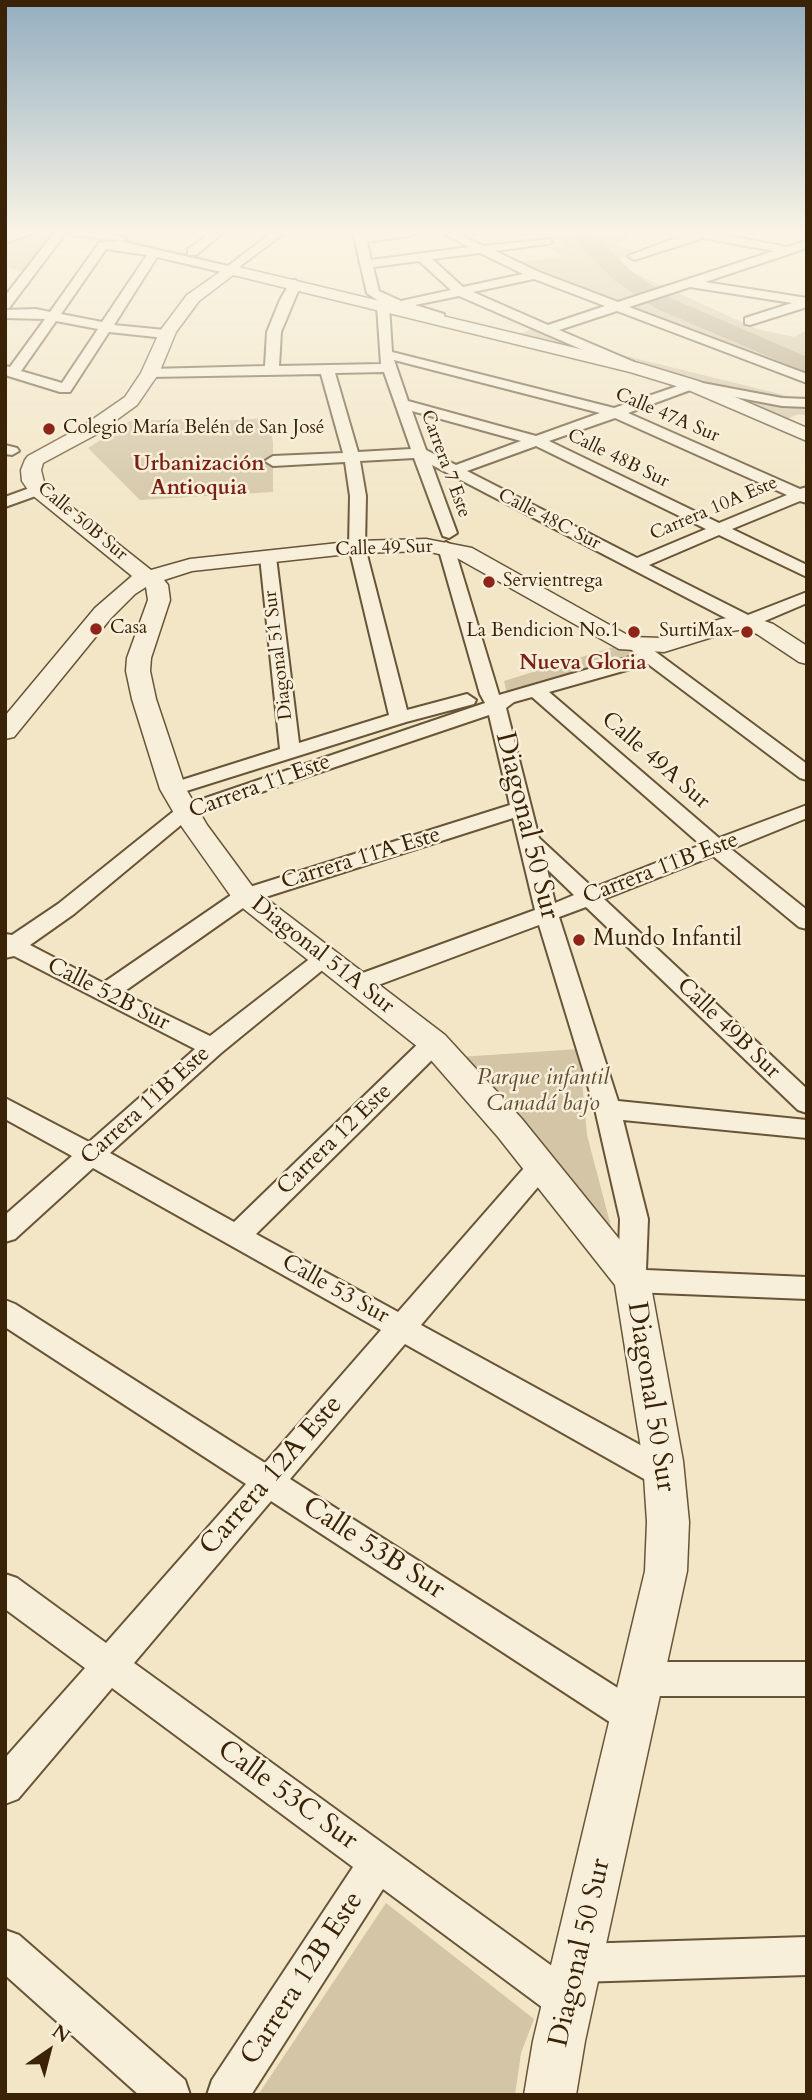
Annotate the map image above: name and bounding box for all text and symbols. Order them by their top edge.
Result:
street label: Calle 47A Sur [611,384,723,448]
street label: Carrera 7 Este [415,407,475,521]
place label: Colegio María Belén de San José [63,418,324,440]
marker: Colegio María Belén de San José [41,421,57,437]
street label: Calle 48B Sur [563,425,673,493]
district label: Urbanización Antioquia [133,452,265,502]
street label: Carrera 10A Este [647,472,781,546]
street label: Calle 50B Sur [32,478,132,566]
street label: Calle 48C Sur [494,484,604,556]
street label: Calle 49 Sur [335,536,433,562]
place label: Servientrega [503,571,603,593]
marker: Servientrega [481,574,497,590]
street label: Diagonal 51 Sur [260,589,298,721]
place label: Casa [110,618,147,640]
marker: Casa [88,621,104,637]
place label: La Bendicion No.1 [466,621,620,643]
place label: SurtiMax [659,621,733,643]
marker: La Bendicion No.1 [626,624,642,640]
marker: SurtiMax [739,624,755,640]
district label: Nueva Gloria [519,651,647,677]
street label: Calle 49A Sur [595,706,715,816]
street label: Diagonal 50 Sur [486,729,566,923]
street label: Carrera 11 Este [185,749,335,825]
street label: Carrera 11A Este [278,822,444,896]
street label: Carrera 11B Este [579,827,743,911]
street label: Diagonal 51A Sur [245,892,399,1020]
place label: Mundo Infantil [593,926,742,954]
marker: Mundo Infantil [571,932,587,948]
street label: Calle 52B Sur [42,952,174,1038]
street label: Calle 49B Sur [670,973,786,1085]
street label: Carrera 11B Este [76,1041,216,1171]
park label: Parque infantil Canadá bajo [477,1065,609,1119]
street label: Carrera 12 Este [272,1078,398,1202]
street label: Calle 53 Sur [277,1249,393,1331]
street label: Diagonal 50 Sur [618,1300,682,1494]
street label: Carrera 12A Este [193,1389,351,1563]
street label: Calle 53B Sur [296,1491,450,1607]
street label: Calle 53C Sur [210,1734,364,1858]
street label: Diagonal 50 Sur [543,1856,619,2050]
street label: Carrera 12B Este [234,1886,372,2072]
north arrow [14,2016,84,2086]
text: N [47,2018,75,2049]

